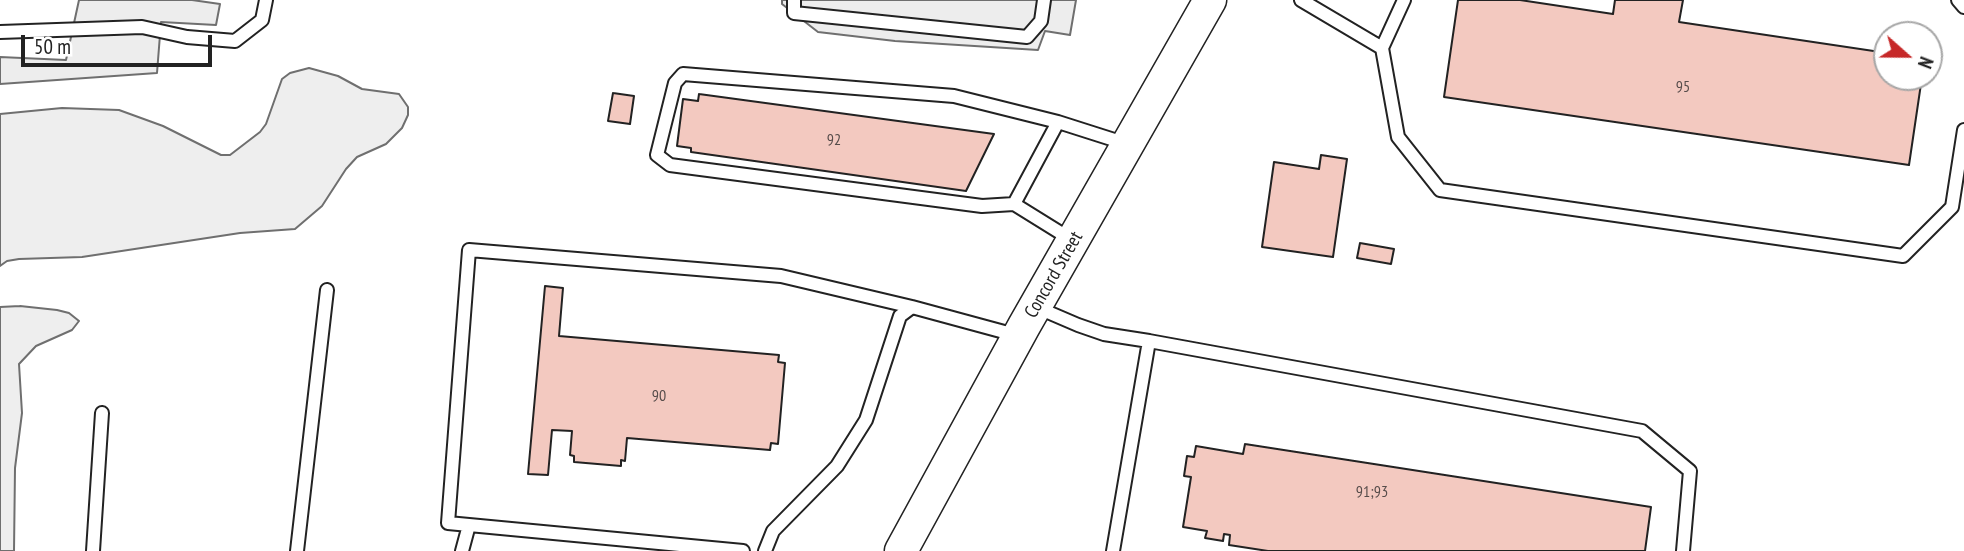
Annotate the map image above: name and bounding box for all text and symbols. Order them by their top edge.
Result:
scale bar [24,21,215,65]
north arrow [1873,21,1943,91]
text: 50 m [34,33,71,60]
text: N [1913,54,1939,72]
house number: 95 [1676,77,1690,97]
house number: 92 [827,130,841,150]
street label: Concord Street [1020,228,1088,322]
house number: 90 [652,386,666,406]
house number: 91;93 [1356,482,1388,502]

